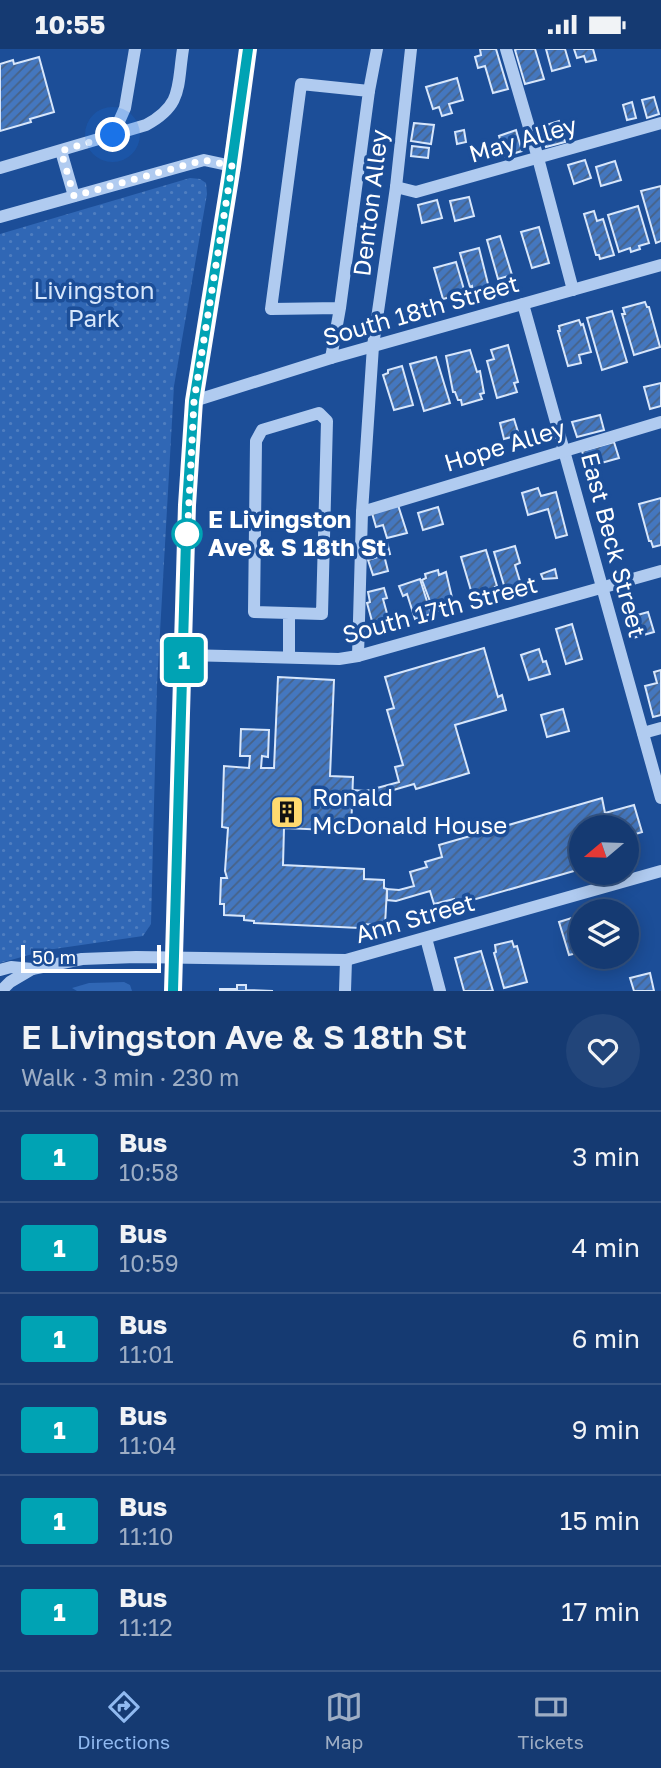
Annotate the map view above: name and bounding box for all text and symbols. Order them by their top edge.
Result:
text: 10:55 [35,9,105,40]
street label: May Alley [465,109,580,168]
your location [95,117,130,152]
street label: Denton Alley [346,128,393,278]
street label: South 18th Street [319,268,522,351]
park label: Livingston Park [34,275,154,332]
street label: Hope Alley [441,412,569,477]
street label: East Beck Street [576,449,653,640]
place label: E Livingston Ave & S 18th St [208,504,386,561]
marker: E Livingston Ave & S 18th St [172,519,202,549]
street label: South 17th Street [339,569,540,648]
line badge: 1 [161,637,207,683]
text: 1 [178,645,190,674]
place label: Ronald McDonald House [312,782,507,839]
building icon: Ronald McDonald House [268,793,306,831]
north arrow [569,815,639,885]
map controls [569,815,639,969]
street label: Ann Street [352,887,478,948]
button: layers [569,899,639,969]
scale bar [21,942,161,974]
text: 50 m [32,945,76,968]
button: heart [566,1014,640,1088]
text: E Livingston Ave & S 18th St [21,1017,467,1056]
text: Walk · 3 min · 230 m [21,1063,239,1091]
text: Bus [119,1127,167,1158]
text: 3 min [572,1141,640,1172]
text: 1 [53,1142,66,1171]
text: 10:58 [119,1158,179,1186]
text: Bus [119,1218,167,1249]
text: 4 min [572,1232,640,1263]
text: 1 [53,1233,66,1262]
text: 10:59 [119,1249,179,1277]
text: Bus [119,1309,167,1340]
text: 6 min [572,1323,640,1354]
text: 1 [53,1324,66,1353]
text: 11:01 [119,1340,174,1368]
text: Bus [119,1400,167,1431]
text: 9 min [572,1414,640,1445]
text: 1 [53,1415,66,1444]
text: 11:04 [119,1431,177,1459]
text: Bus [119,1491,167,1522]
text: 15 min [560,1505,640,1536]
text: 1 [53,1506,66,1535]
text: 11:10 [119,1522,174,1550]
text: Bus [119,1582,167,1613]
text: 17 min [561,1596,640,1627]
text: 1 [53,1597,66,1626]
text: 11:12 [119,1613,173,1641]
tab: Directions [77,1688,170,1753]
tab: Map [324,1688,363,1753]
tab: Tickets [518,1688,584,1753]

